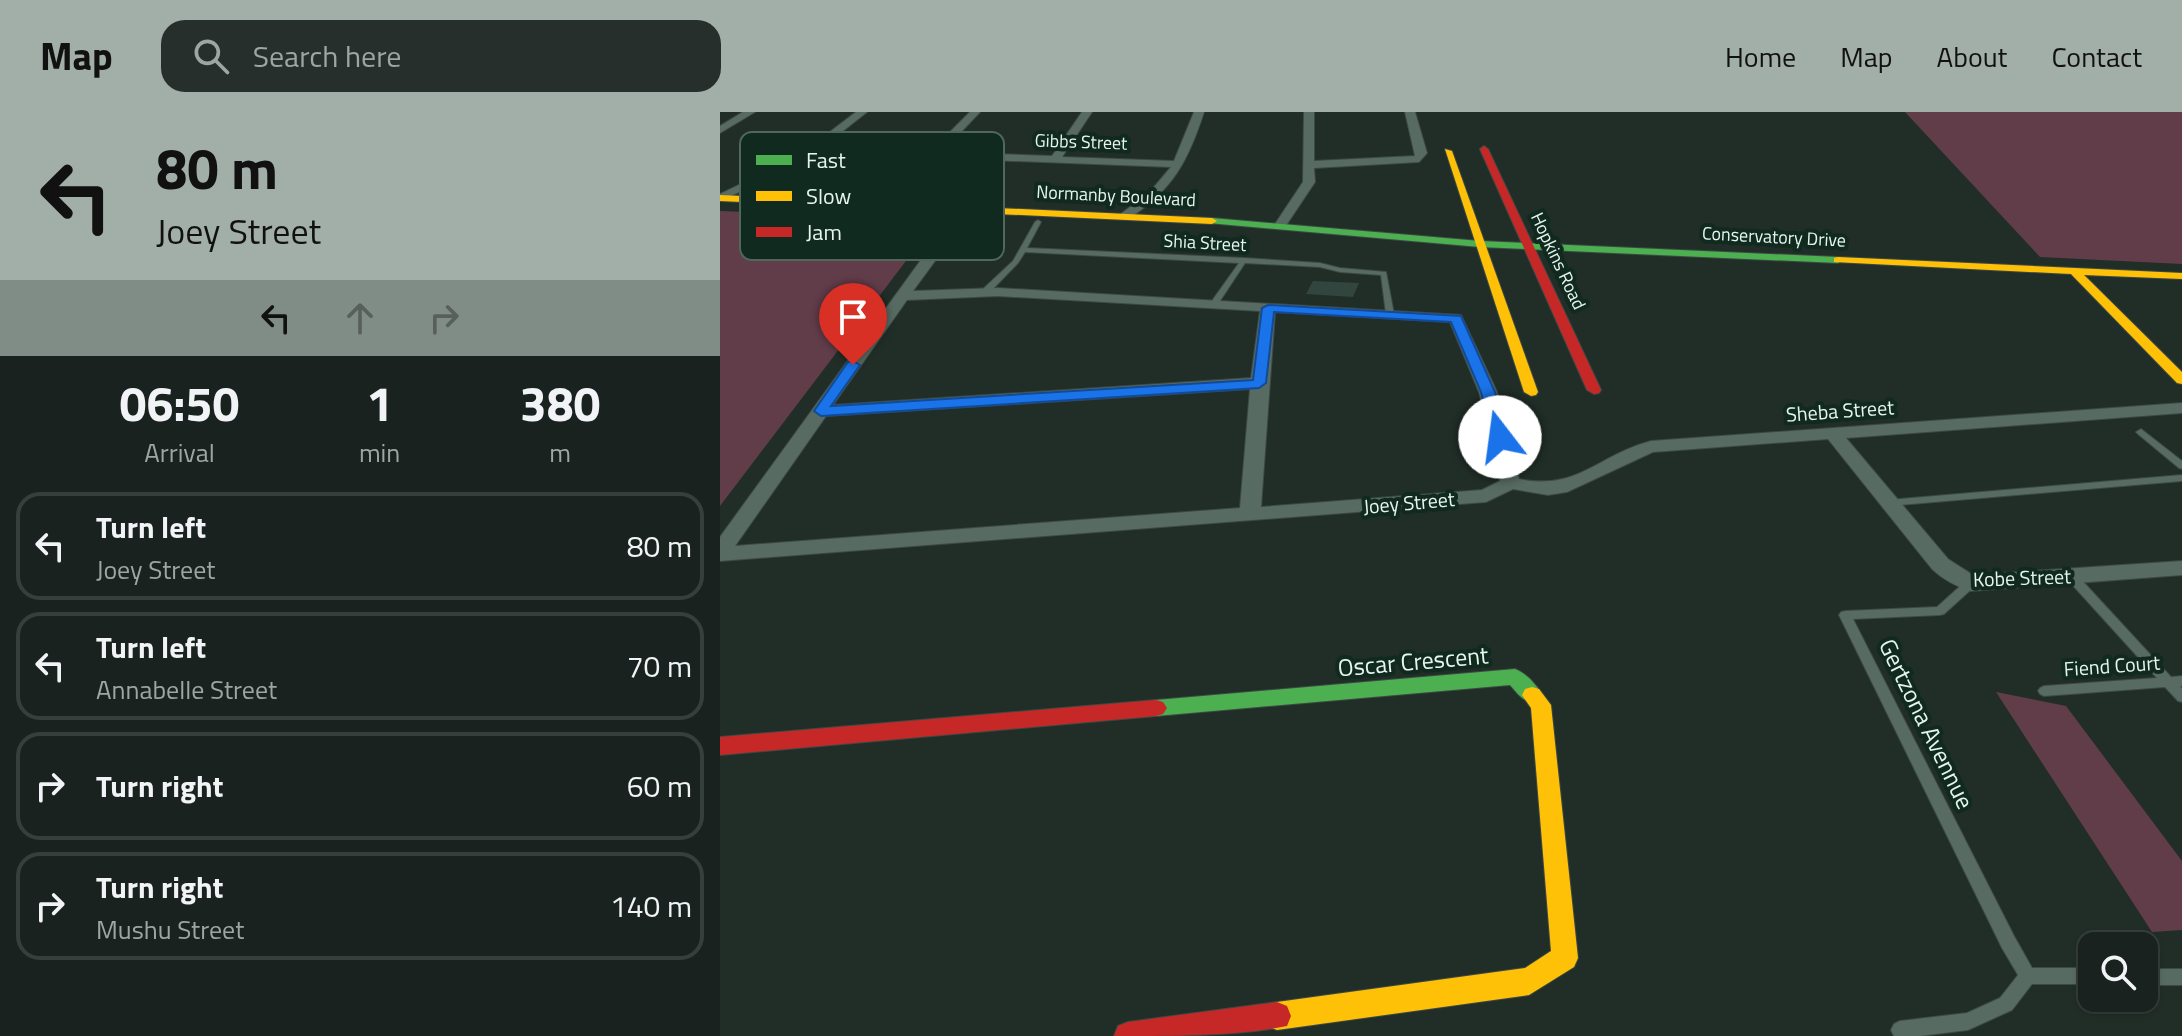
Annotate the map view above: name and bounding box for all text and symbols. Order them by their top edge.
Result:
search box [161,20,721,92]
text: Map [40,27,113,85]
text: Search here [253,33,402,79]
icon: search [189,34,233,78]
text: Home [1725,35,1796,78]
text: Map [1840,35,1893,78]
text: About [1937,35,2007,78]
text: Contact [2051,35,2142,78]
text: 80 m [156,126,278,211]
street label: Gibbs Street [1034,126,1128,157]
legend [740,132,1004,260]
text: Fast [806,143,846,177]
icon: left [24,144,128,248]
street label: Normanby Boulevard [1036,178,1197,213]
text: Slow [806,179,852,213]
text: Joey Street [156,203,321,258]
street label: Hopkins Road [1524,208,1593,314]
text: Jam [806,215,842,249]
street label: Conservatory Drive [1701,219,1847,254]
street label: Shia Street [1163,227,1248,258]
pin [819,283,887,365]
icon: arrive [831,295,875,339]
icon: left [254,296,298,340]
icon: ahead [338,296,382,340]
icon: right [422,296,466,340]
text: 06:50 [120,367,239,440]
text: 1 [366,367,393,440]
text: 380 [520,367,600,440]
street label: Sheba Street [1785,391,1895,430]
position arrow [1458,395,1542,479]
text: Arrival [144,433,215,472]
text: min [359,433,400,472]
text: m [549,433,571,472]
street label: Joey Street [1362,483,1456,522]
text: Turn left [96,504,206,550]
text: 80 m [627,523,692,569]
icon: left [28,524,72,568]
text: Joey Street [96,550,215,589]
street label: Kobe Street [1972,560,2072,595]
text: Turn left [96,624,206,670]
street label: Gertzona Avennue [1870,632,1984,815]
street label: Oscar Crescent [1336,636,1490,686]
text: 70 m [627,643,692,689]
icon: left [28,644,72,688]
street label: Fiend Court [2063,647,2161,684]
text: Annabelle Street [96,670,277,709]
text: Turn right [96,763,224,809]
text: 60 m [627,763,692,809]
icon: right [28,764,72,808]
text: Turn right [96,864,224,910]
text: 140 m [610,883,692,929]
icon: right [28,884,72,928]
text: Mushu Street [96,910,244,949]
map controls [2078,932,2158,1012]
button: search [2078,932,2158,1012]

